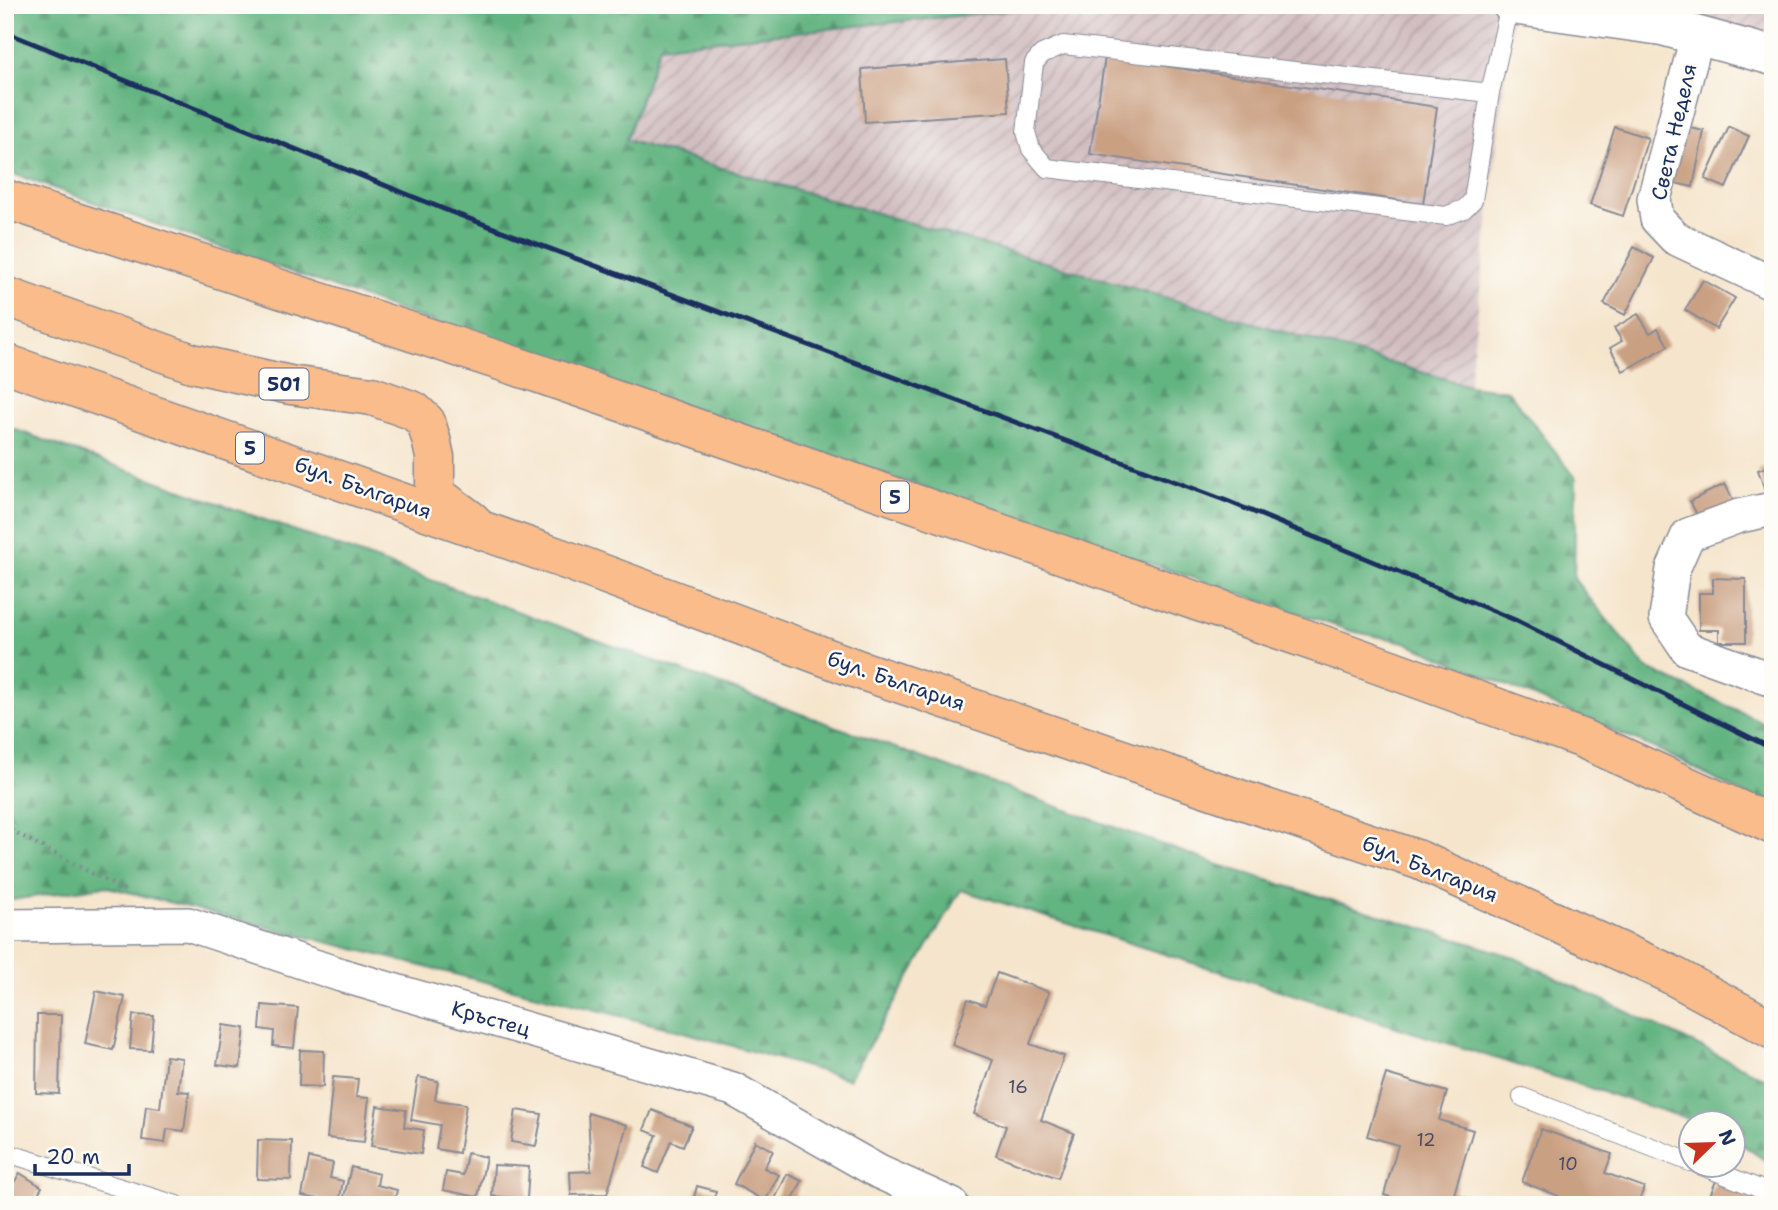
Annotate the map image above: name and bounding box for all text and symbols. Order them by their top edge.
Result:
street label: Света Неделя [1645,61,1703,203]
road number: 501 [260,368,308,400]
road number: 5 [236,432,264,463]
street label: бул. България [291,450,435,526]
road number: 5 [881,482,909,512]
street label: бул. България [823,644,969,718]
street label: бул. България [1358,829,1502,909]
street label: Кръстец [448,994,534,1044]
house number: 16 [1008,1075,1028,1099]
north arrow [1676,1108,1746,1178]
text: N [1713,1126,1742,1149]
house number: 12 [1416,1128,1436,1152]
scale bar [35,1133,130,1177]
text: 20 m [46,1143,100,1171]
house number: 10 [1558,1152,1578,1176]

